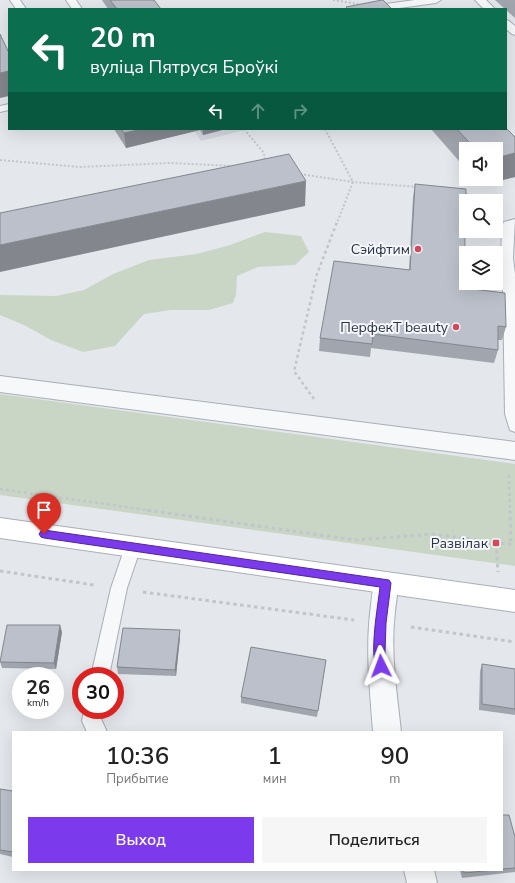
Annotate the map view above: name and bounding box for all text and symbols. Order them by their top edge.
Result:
text: 20 m [90,19,156,57]
icon: left [24,24,76,76]
text: вуліца Пятруся Броўкі [90,55,278,79]
icon: left [205,100,227,122]
icon: ahead [247,100,269,122]
icon: right [289,100,311,122]
map controls [459,142,503,290]
button: sound [459,142,503,186]
button: search [459,194,503,238]
place label: Сэйфтим [351,240,410,259]
marker: Сэйфтим [413,244,423,254]
button: layers [459,246,503,290]
place label: ПерфекТ beauty [340,318,449,337]
marker: ПерфекТ beauty [451,322,461,332]
pin [27,493,61,534]
icon: arrive [33,499,55,521]
place label: Развілак [431,534,489,553]
marker: Развілак [491,538,501,548]
position arrow [360,645,402,687]
speed limit sign: 30 [72,667,124,719]
text: 26 [26,674,50,701]
text: km/h [27,696,49,710]
text: 10:36 [106,740,169,772]
text: 1 [268,740,282,772]
text: 90 [380,740,409,772]
text: Прибытие [106,770,169,788]
text: мин [263,770,287,788]
text: m [389,770,400,788]
button: Выход [28,817,254,863]
button: Поделиться [262,817,487,863]

